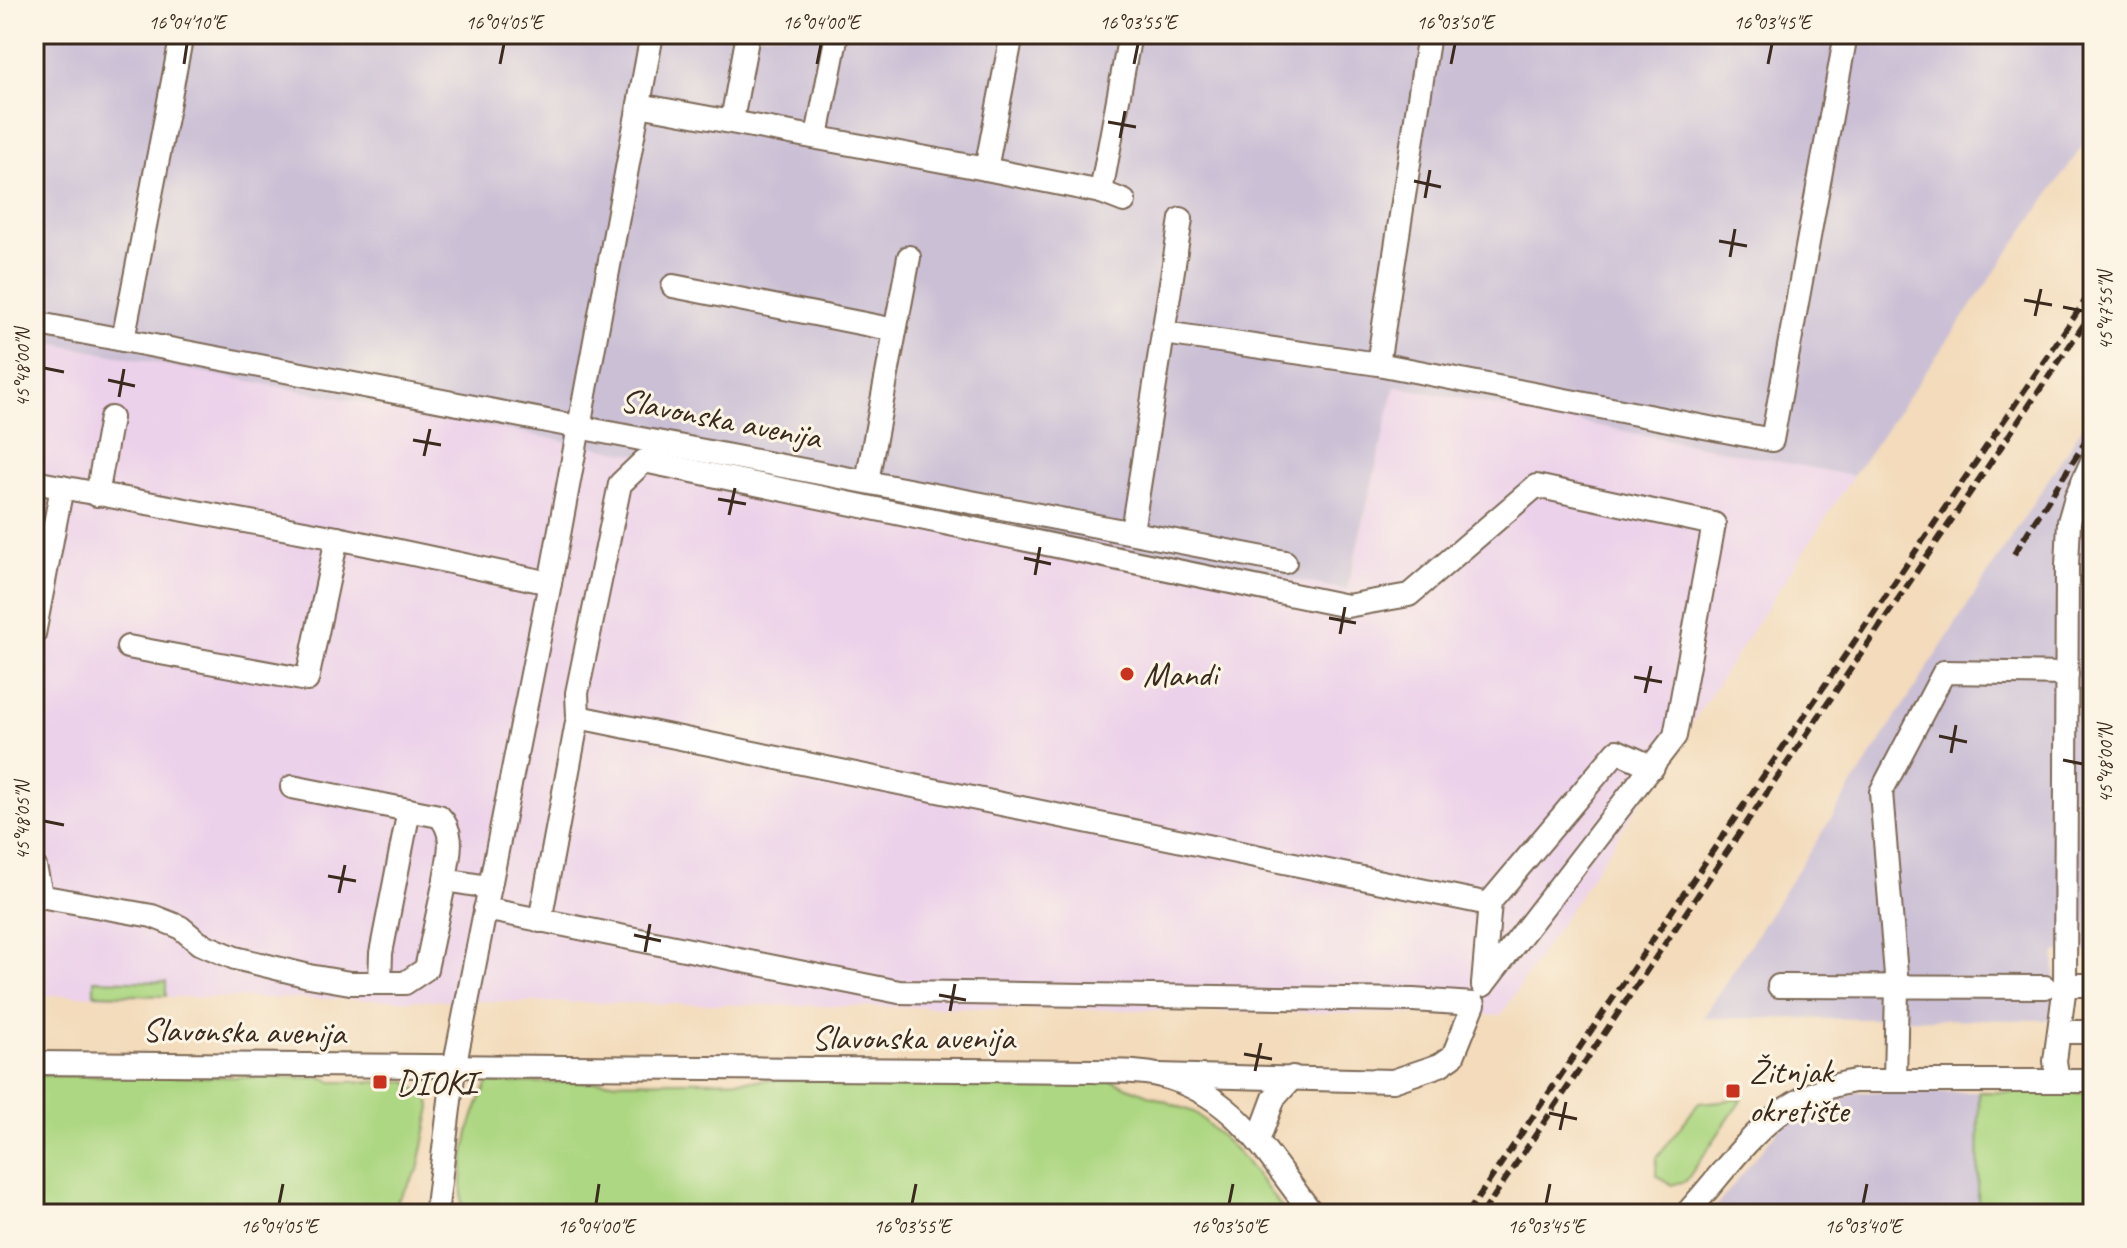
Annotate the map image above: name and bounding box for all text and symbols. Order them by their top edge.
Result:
text: 16°04'10"E [148,10,228,35]
text: 16°04'05"E [465,10,545,35]
text: 16°04'00"E [782,10,862,35]
text: 16°03'55"E [1099,10,1179,35]
text: 16°03'50"E [1416,10,1496,35]
text: 16°03'45"E [1733,10,1813,35]
text: 45°47'55"N [2093,269,2118,350]
text: 45°48'00"N [10,326,35,407]
street label: Slavonska avenija [617,378,827,459]
place label: Mandi [1143,653,1221,696]
marker: Mandi [1118,665,1136,683]
text: 45°48'00"N [2093,722,2118,803]
text: 45°48'05"N [10,779,35,860]
street label: Slavonska avenija [142,1008,348,1054]
street label: Slavonska avenija [811,1016,1017,1059]
place label: Žitnjak okretište [1749,1050,1851,1132]
place label: DIOKI [396,1061,483,1104]
marker: DIOKI [371,1073,389,1091]
marker: Žitnjak okretište [1724,1082,1742,1100]
text: 16°04'05"E [240,1214,320,1239]
text: 16°04'00"E [557,1214,637,1239]
text: 16°03'55"E [873,1214,953,1239]
text: 16°03'50"E [1190,1214,1270,1239]
text: 16°03'45"E [1507,1214,1587,1239]
text: 16°03'40"E [1824,1214,1904,1239]

